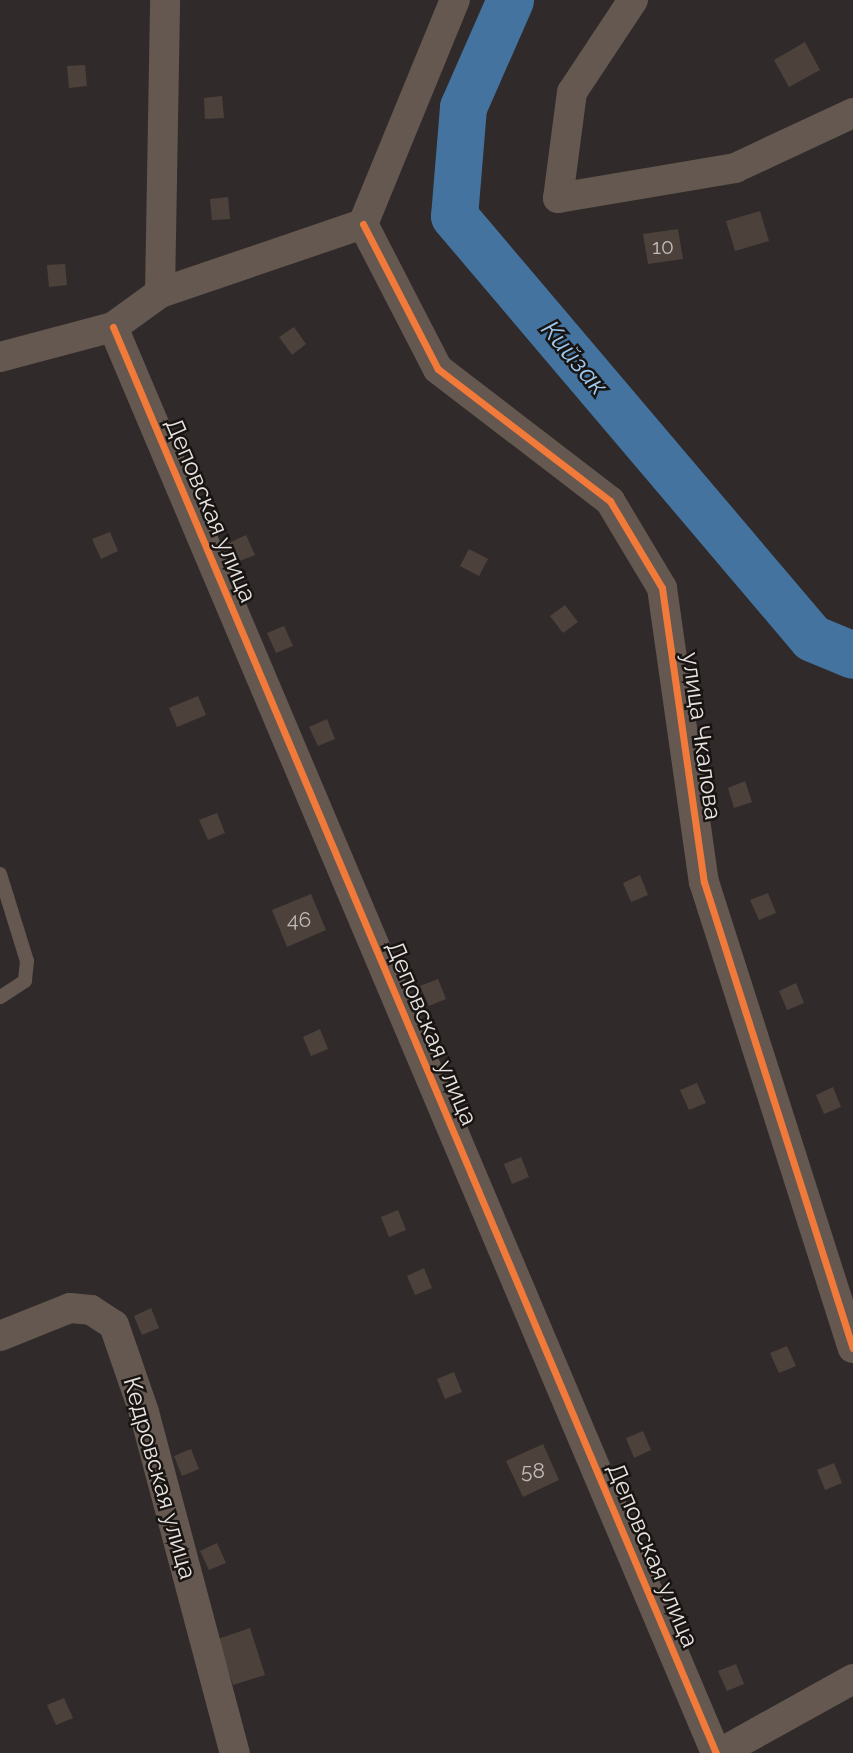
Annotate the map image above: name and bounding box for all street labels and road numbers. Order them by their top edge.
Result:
street label: Деповская улица [159,413,263,607]
street label: улица Чкалова [676,650,728,822]
street label: Деповская улица [380,936,484,1130]
street label: Кедровская улица [117,1373,203,1583]
street label: Деповская улица [601,1458,705,1652]

